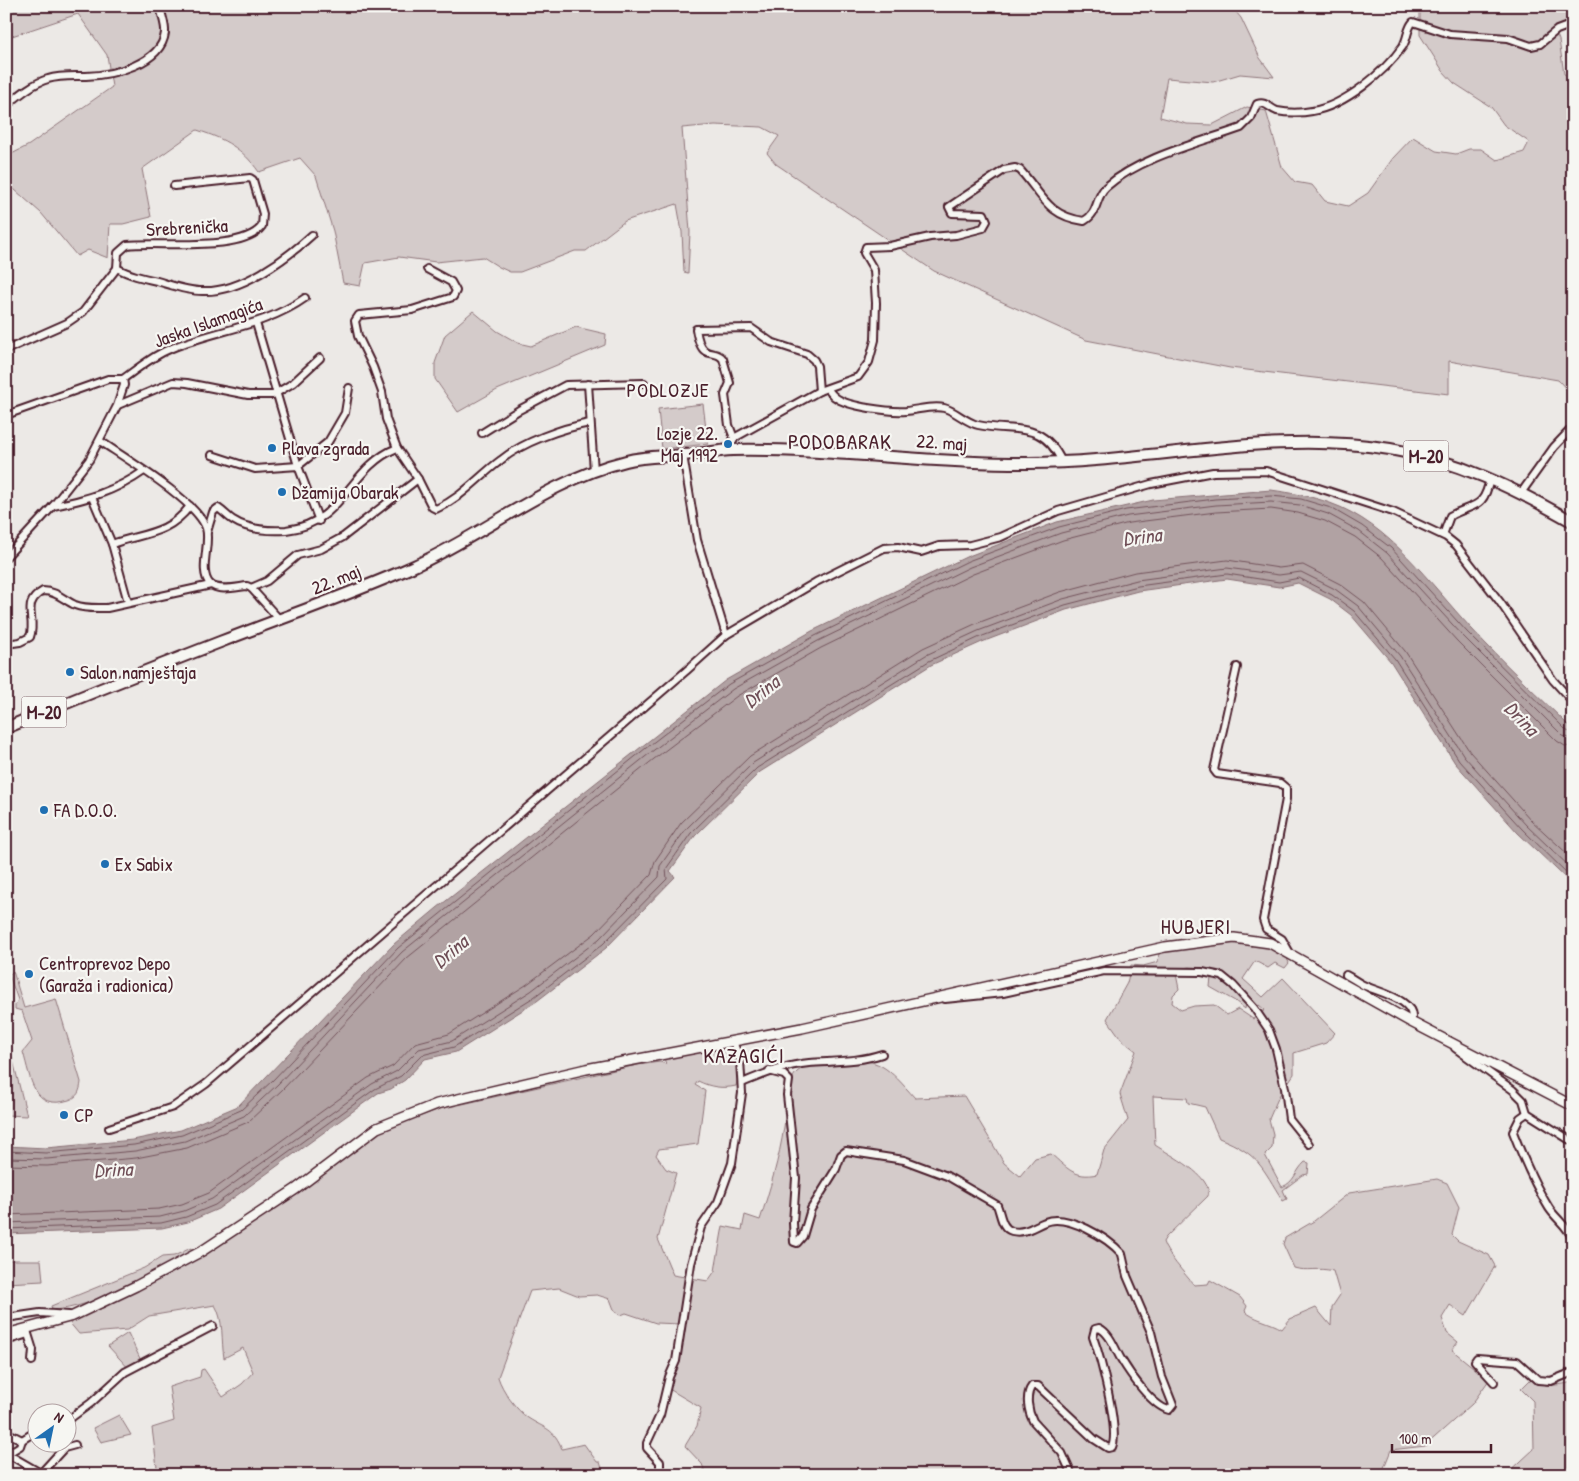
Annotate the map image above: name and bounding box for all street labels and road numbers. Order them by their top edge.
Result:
street label: Srebrenička [145,212,229,242]
street label: Jaska Islamagića [150,290,266,354]
street label: 22. maj [916,427,968,457]
road number: M-20 [1404,441,1448,472]
street label: 22. maj [307,557,365,601]
road number: M-20 [22,696,66,728]

